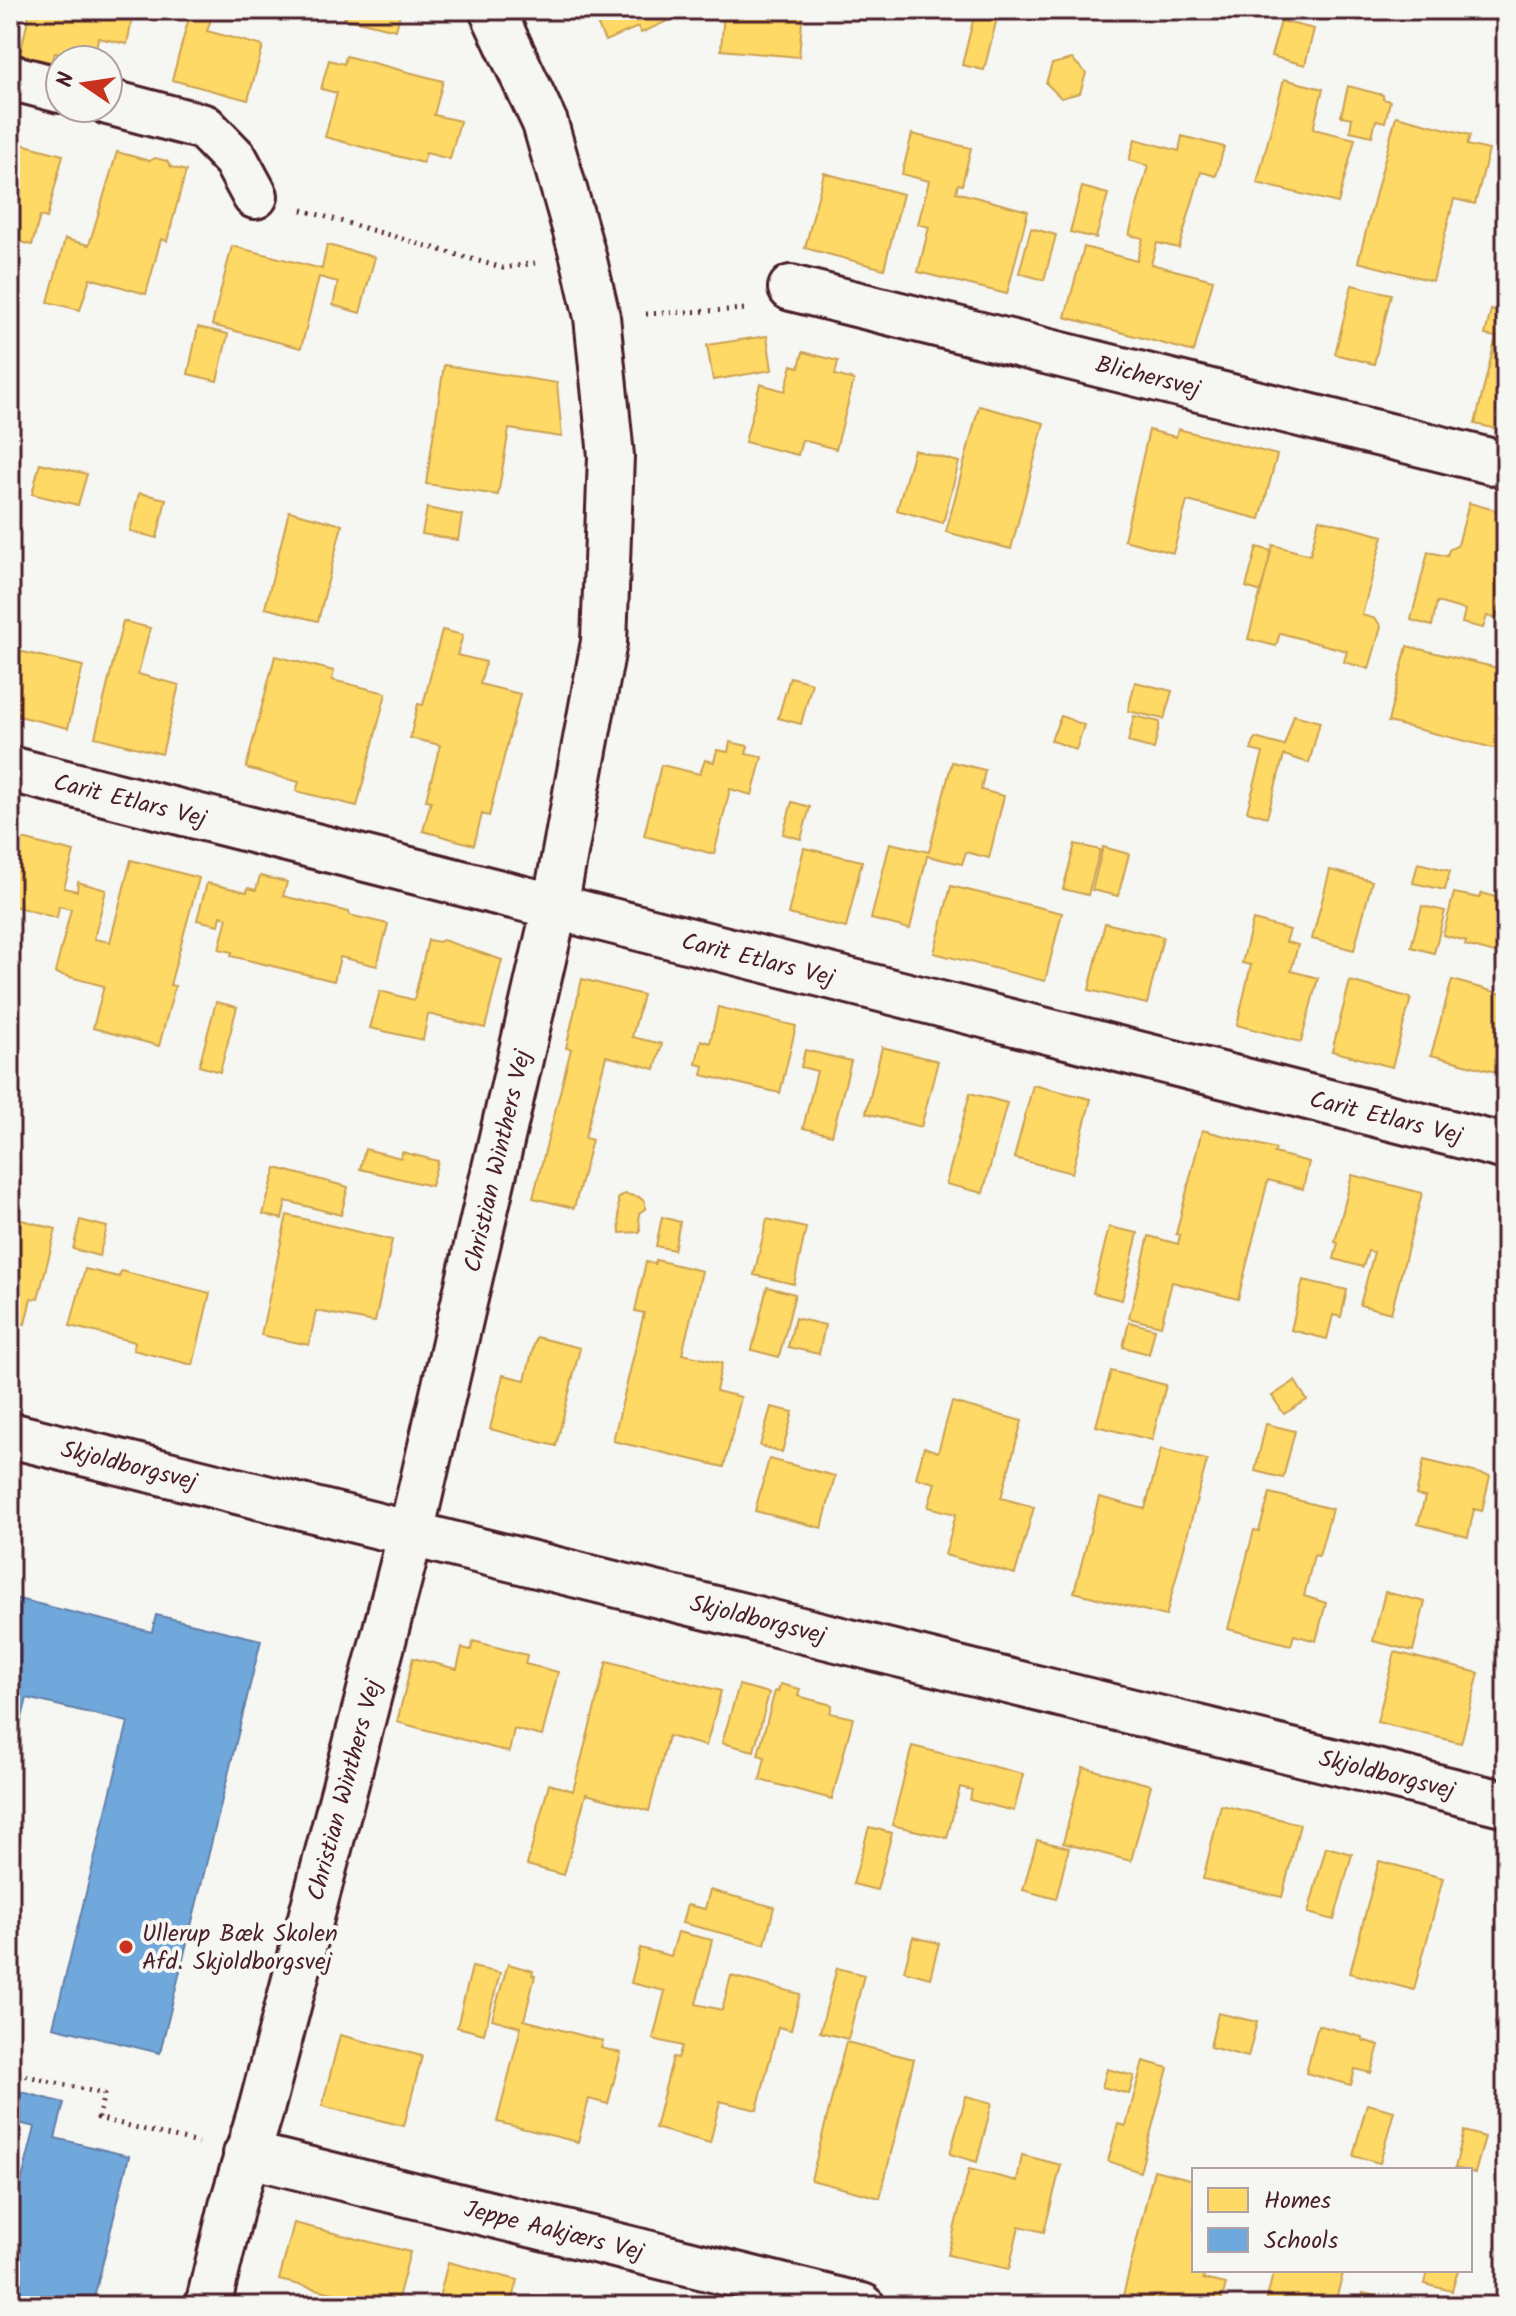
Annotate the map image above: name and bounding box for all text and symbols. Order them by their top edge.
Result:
north arrow [44,44,124,124]
text: N [48,69,86,91]
street label: Blichersvej [1091,346,1205,409]
street label: Carit Etlars Vej [49,764,211,839]
street label: Carit Etlars Vej [677,923,839,998]
street label: Christian Winthers Vej [454,1045,543,1277]
street label: Carit Etlars Vej [1305,1081,1467,1156]
street label: Skjoldborgsvej [57,1431,202,1502]
street label: Skjoldborgsvej [686,1585,831,1656]
street label: Christian Winthers Vej [297,1675,394,1905]
street label: Skjoldborgsvej [1315,1740,1460,1811]
place label: Ullerup Bæk Skolen Afd. Skjoldborgsvej [142,1915,338,1982]
marker: Ullerup Bæk Skolen Afd. Skjoldborgsvej [117,1938,135,1956]
legend [1192,2168,1472,2272]
text: Homes [1264,2182,1331,2221]
street label: Jeppe Aakjærs Vej [460,2190,648,2273]
text: Schools [1264,2222,1338,2261]

